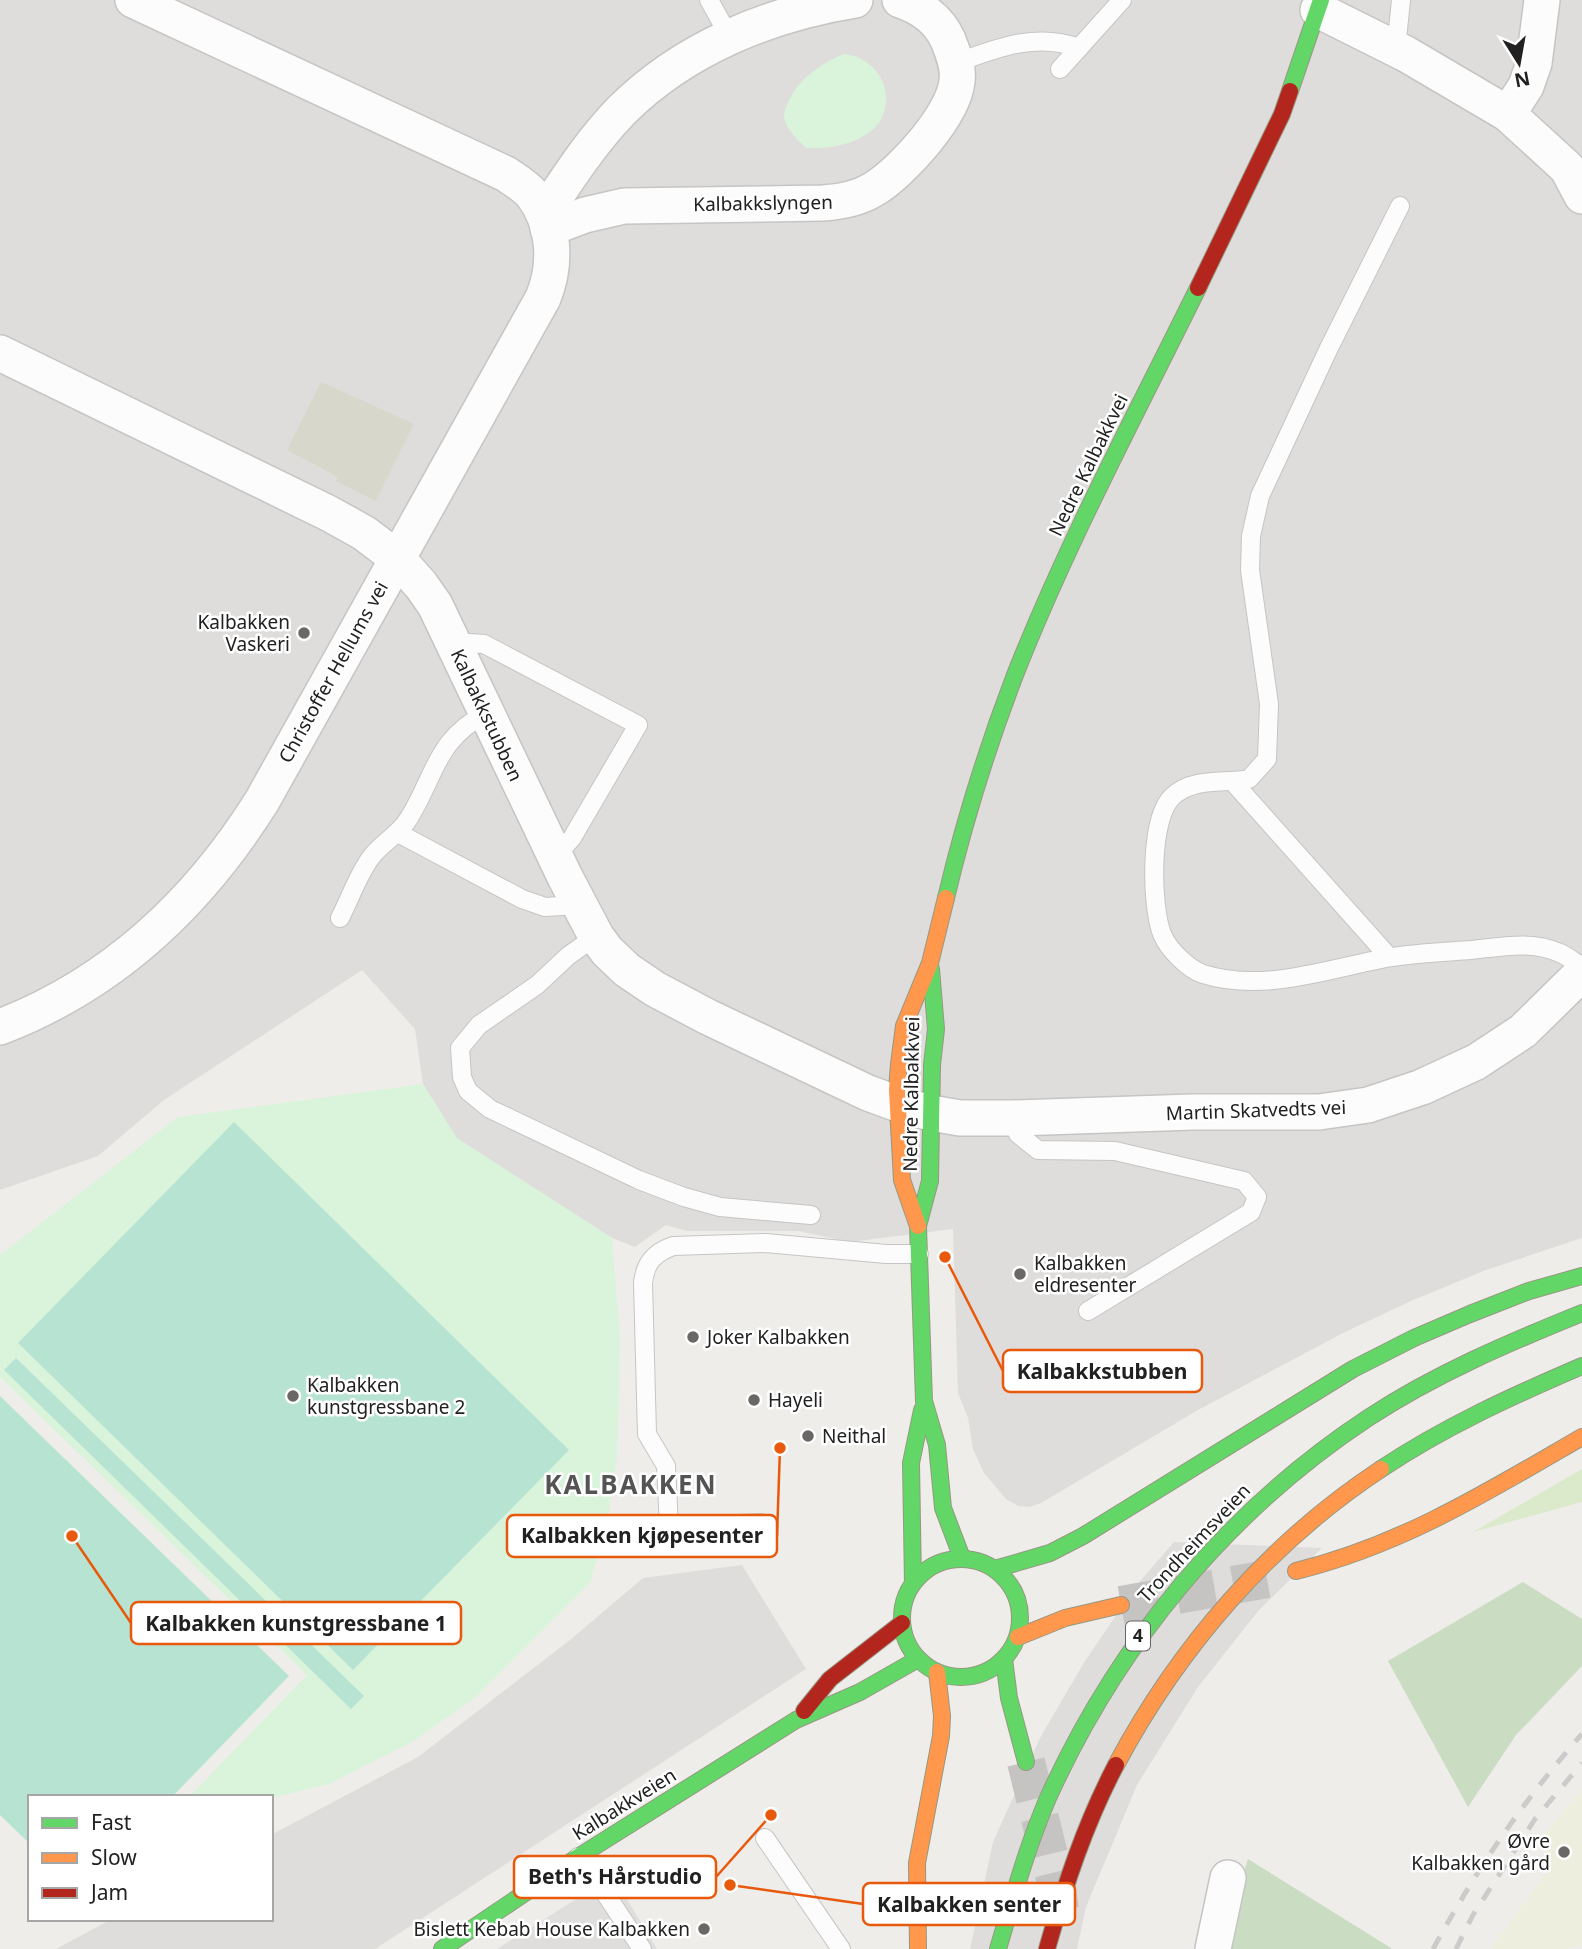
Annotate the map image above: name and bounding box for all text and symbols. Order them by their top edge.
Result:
north arrow [1484,28,1554,98]
text: N [1512,65,1532,94]
street label: Kalbakkslyngen [693,189,833,217]
street label: Nedre Kalbakkvei [1042,390,1134,540]
street label: Christoffer Hellums vei [272,577,394,767]
place label: Kalbakken Vaskeri [198,609,290,657]
marker: Kalbakken Vaskeri [296,625,312,641]
street label: Kalbakkstubben [445,644,529,786]
street label: Nedre Kalbakkvei [897,1016,925,1172]
street label: Martin Skatvedts vei [1165,1094,1347,1126]
place label: Kalbakken eldresenter [1034,1250,1137,1298]
marker: Kalbakken eldresenter [1012,1266,1028,1282]
place label: Joker Kalbakken [705,1324,850,1350]
marker: Joker Kalbakken [685,1329,701,1345]
callout: Kalbakkstubben [1003,1350,1202,1392]
text: Kalbakkstubben [1017,1357,1187,1385]
place label: Kalbakken kunstgressbane 2 [307,1372,465,1420]
place label: Hayeli [768,1387,823,1413]
marker: Kalbakken kunstgressbane 2 [285,1388,301,1404]
marker: Hayeli [746,1392,762,1408]
place label: Neithal [822,1423,886,1449]
marker: Neithal [800,1428,816,1444]
district label: KALBAKKEN [544,1466,718,1502]
street label: Trondheimsveien [1132,1478,1256,1608]
callout: Kalbakken kjøpesenter [507,1515,777,1557]
text: Kalbakken kjøpesenter [521,1521,764,1549]
callout: Kalbakken kunstgressbane 1 [131,1602,461,1644]
text: Kalbakken kunstgressbane 1 [145,1609,447,1637]
road number: 4 [1126,1622,1150,1651]
street label: Kalbakkveien [567,1762,681,1846]
legend [28,1795,273,1921]
text: Fast [91,1808,132,1836]
place label: Øvre Kalbakken gård [1411,1828,1550,1876]
text: Slow [91,1843,137,1871]
marker: Øvre Kalbakken gård [1556,1844,1572,1860]
callout: Beth's Hårstudio [514,1856,716,1898]
text: Beth's Hårstudio [528,1862,702,1890]
text: Jam [89,1878,128,1906]
callout: Kalbakken senter [863,1883,1075,1925]
text: Kalbakken senter [877,1890,1062,1918]
place label: Bislett Kebab House Kalbakken [413,1916,690,1942]
marker: Bislett Kebab House Kalbakken [696,1921,712,1937]

